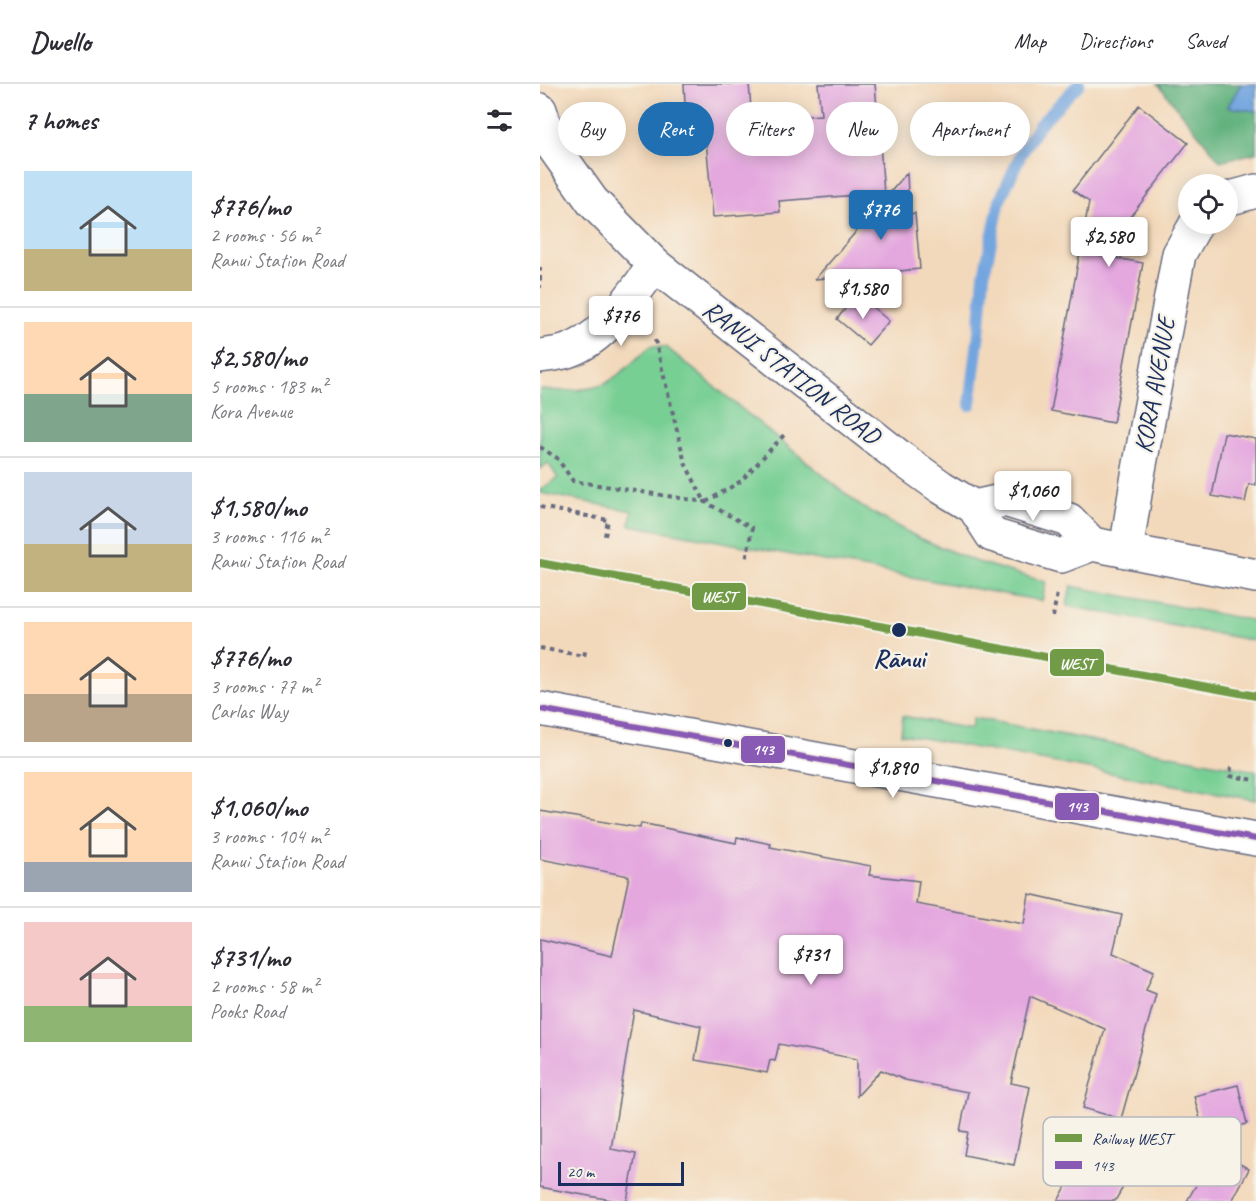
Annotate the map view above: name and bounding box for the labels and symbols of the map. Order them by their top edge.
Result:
pin: $776 [845,190,917,241]
pin: $2,580 [1060,217,1158,268]
pin: $1,580 [814,269,912,320]
street label: RANUI STATION ROAD [696,293,889,453]
pin: $776 [585,296,657,347]
street label: KORA AVENUE [1126,311,1183,456]
pin: $1,060 [984,471,1082,522]
line badge: WEST [691,582,747,611]
text: WEST [702,587,741,607]
marker: Rānui [890,621,908,639]
place label: Rānui [873,642,928,675]
line badge: WEST [1049,648,1105,677]
text: WEST [1060,654,1099,674]
line badge: 143 [740,735,786,764]
unlabelled marker [722,737,734,749]
text: 143 [752,740,776,760]
pin: $1,890 [844,748,942,799]
line badge: 143 [1054,792,1100,821]
text: 143 [1066,797,1090,817]
pin: $731 [775,935,847,986]
legend [1043,1117,1241,1186]
text: Railway WEST [1092,1129,1177,1149]
text: 143 [1092,1156,1115,1176]
scale bar [558,1159,684,1186]

